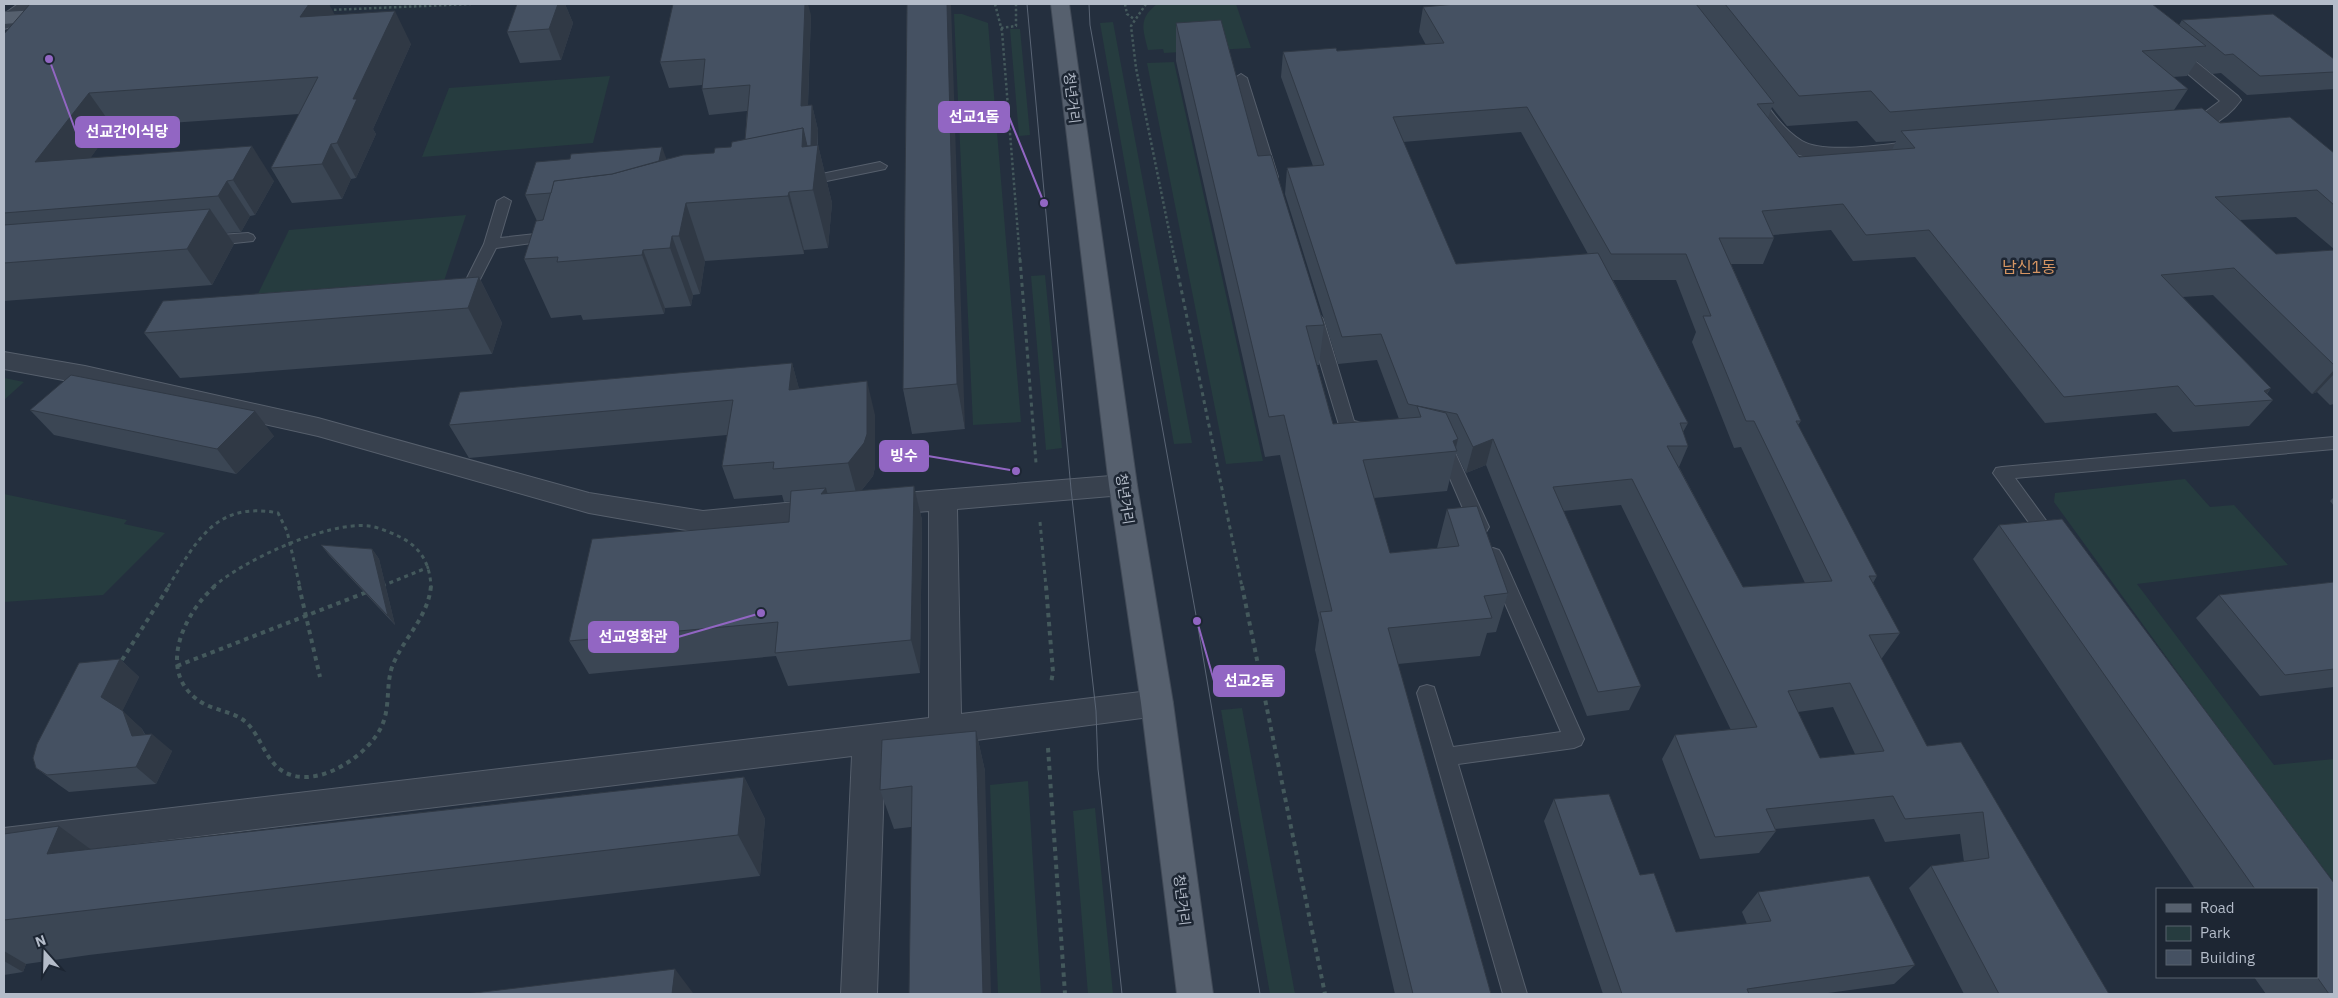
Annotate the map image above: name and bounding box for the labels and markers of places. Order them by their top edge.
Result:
callout: 선교1돔 [939,102,1009,132]
callout: 선교간이식당 [76,117,179,147]
callout: 빙수 [880,441,928,471]
callout: 선교영화관 [589,622,678,652]
callout: 선교2돔 [1214,666,1284,696]

